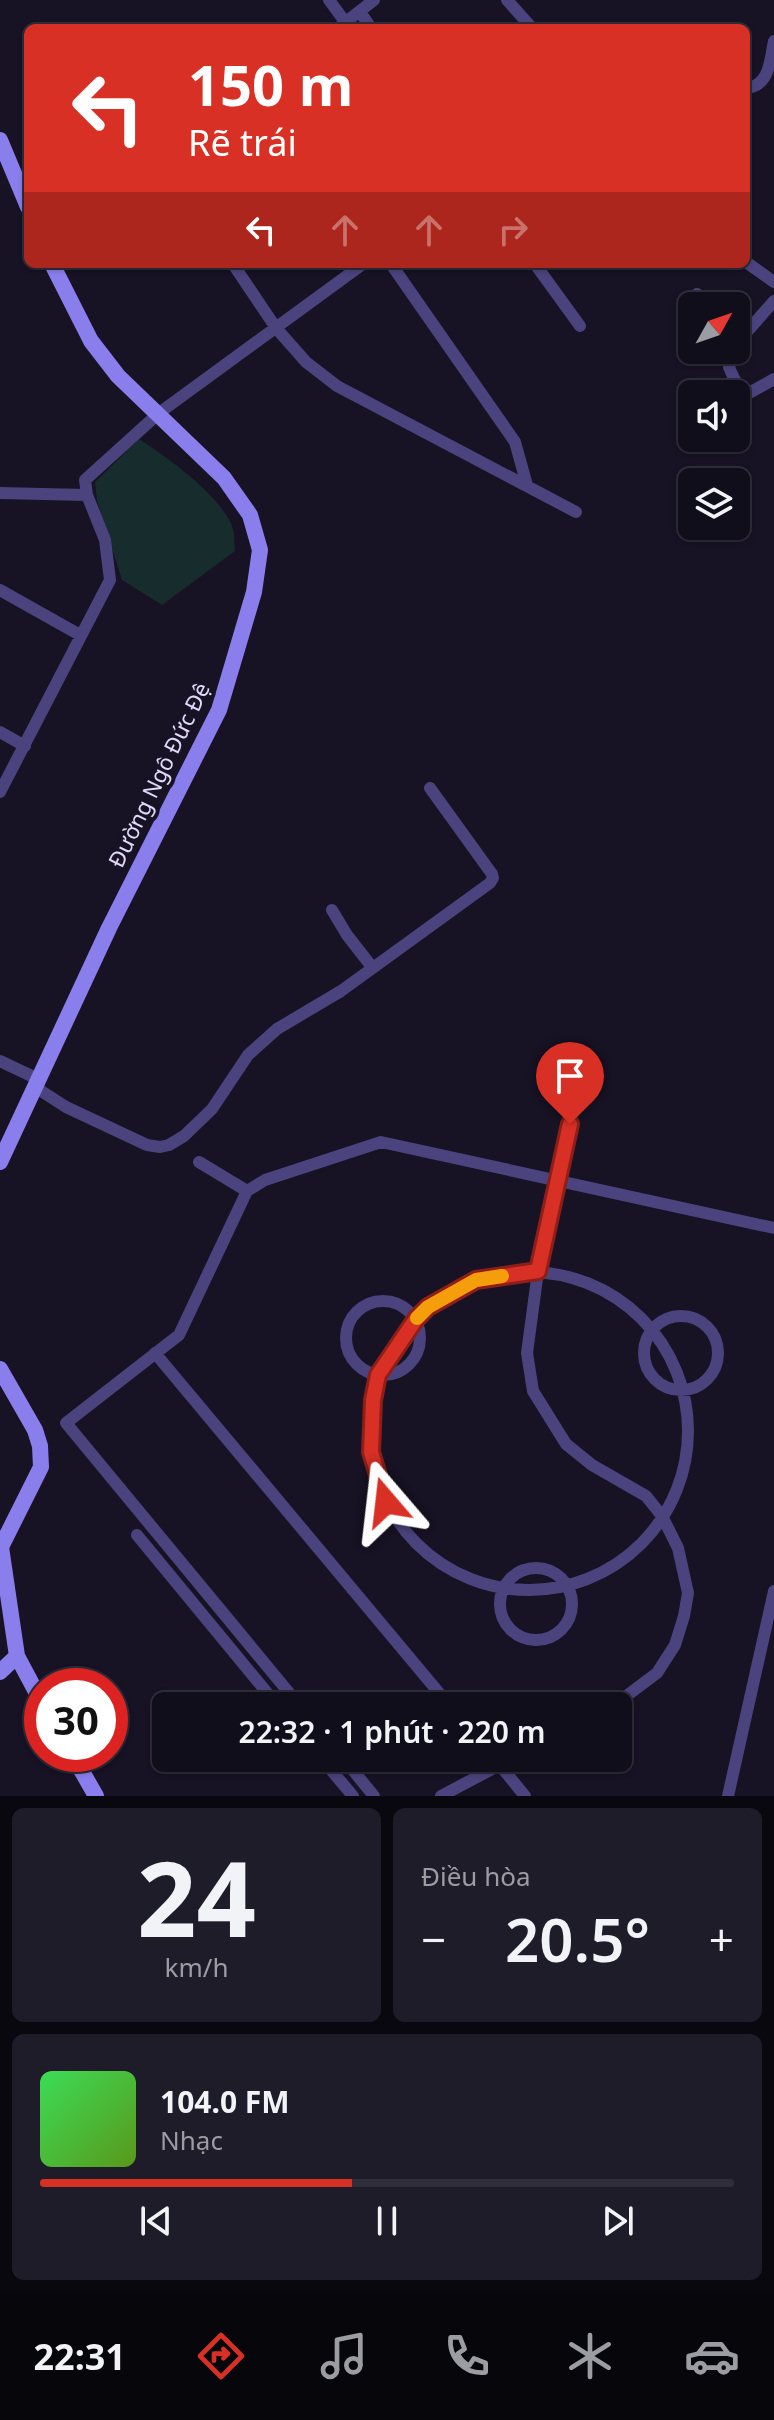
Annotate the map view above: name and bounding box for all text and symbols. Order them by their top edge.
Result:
text: 150 m [188,46,353,122]
icon: left [56,56,160,160]
text: Rẽ trái [188,118,297,167]
icon: left [239,208,283,252]
icon: ahead [323,208,367,252]
icon: ahead [407,208,451,252]
icon: right [491,208,535,252]
north arrow [678,292,750,364]
map controls [678,292,750,540]
button: sound [678,380,750,452]
button: layers [678,468,750,540]
street label: Đường Ngô Đức Đệ [100,677,216,872]
pin [536,1042,604,1124]
icon: arrive [548,1054,592,1098]
position arrow [344,1460,428,1544]
speed limit sign: 30 [24,1668,128,1772]
text: 22:32 · 1 phút · 220 m [239,1711,545,1752]
text: 24 [137,1826,256,1967]
text: Điều hòa [421,1858,531,1894]
text: 20.5° [505,1898,650,1980]
text: − [421,1909,446,1969]
text: + [709,1909,734,1969]
text: km/h [165,1949,228,1985]
text: 104.0 FM [160,2081,290,2122]
text: Nhạc [160,2122,223,2158]
icon: previous [134,2199,178,2243]
icon: pause [365,2199,409,2243]
icon: next [596,2199,640,2243]
icon: directions [193,2328,249,2384]
icon: music [316,2328,372,2384]
icon: phone [439,2328,495,2384]
icon: climate [562,2328,618,2384]
icon: car [684,2328,740,2384]
text: 22:31 [33,2332,126,2381]

